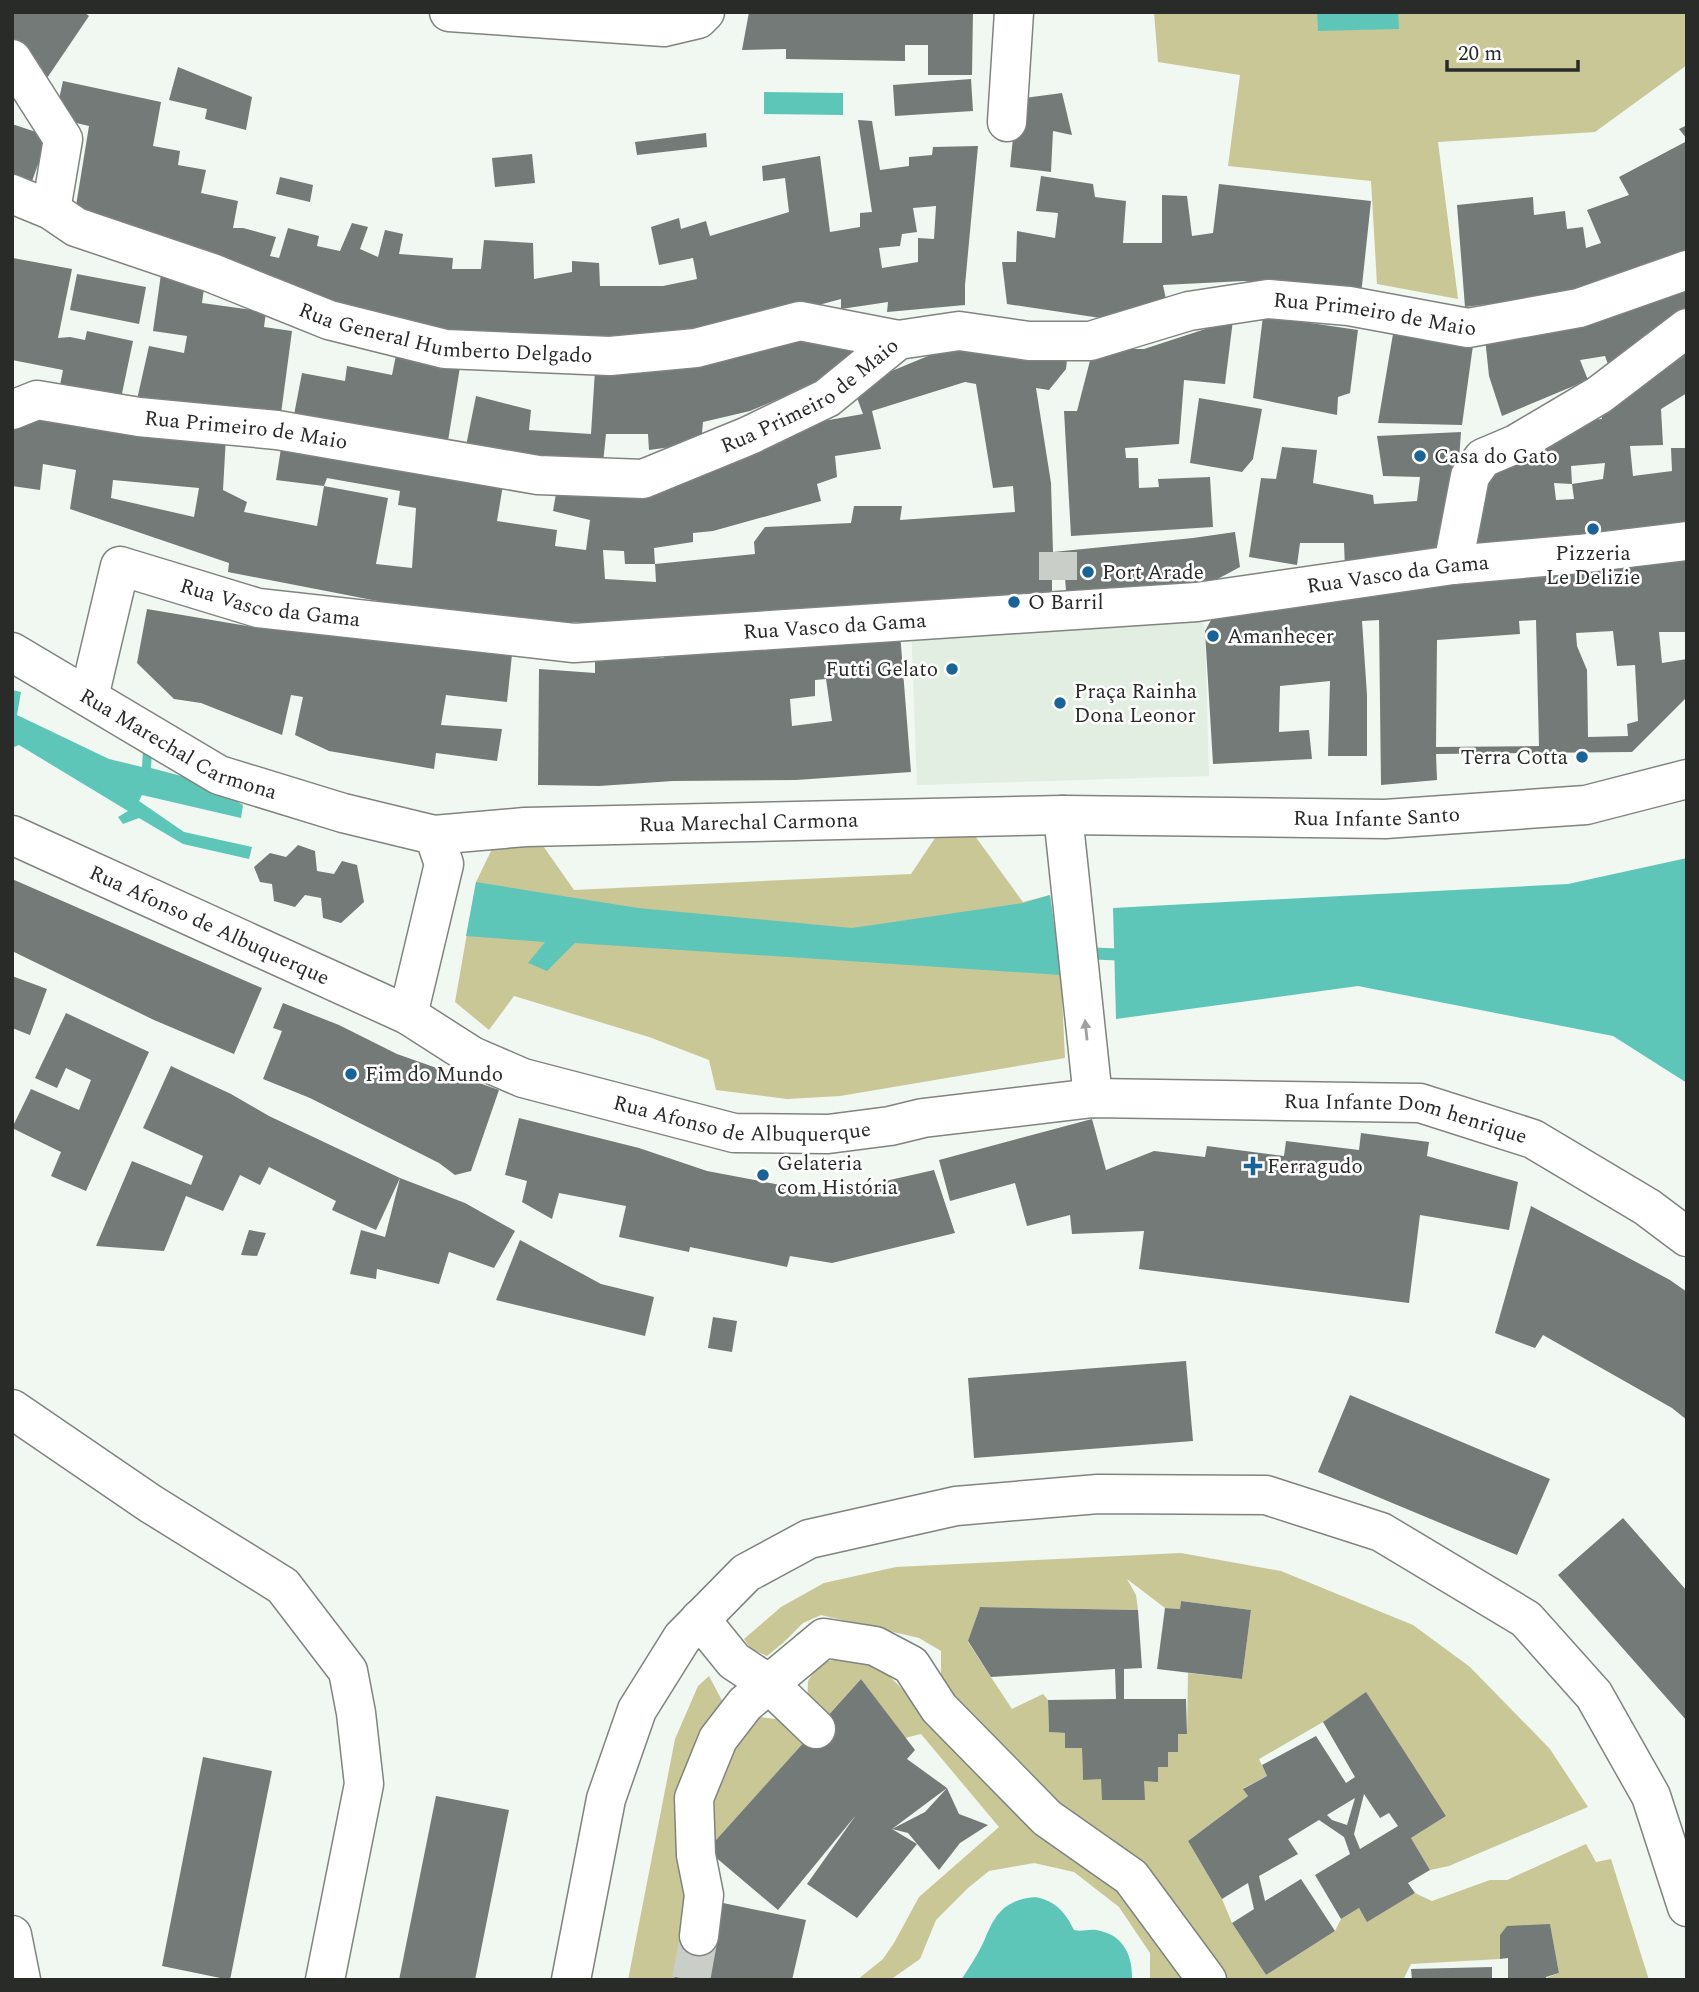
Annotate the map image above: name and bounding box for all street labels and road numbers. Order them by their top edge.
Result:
street label: Rua Primeiro de Maio [1272,285,1478,345]
street label: Rua General Humberto Delgado [294,294,593,372]
street label: Rua Primeiro de Maio [716,331,906,463]
street label: Rua Primeiro de Maio [143,403,350,459]
street label: Rua Vasco da Gama [1305,547,1491,603]
street label: Rua Vasco da Gama [176,570,363,636]
street label: Rua Vasco da Gama [742,605,928,649]
street label: Rua Marechal Carmona [73,681,281,809]
street label: Rua Infante Santo [1293,799,1461,836]
street label: Rua Marechal Carmona [638,805,859,841]
street label: Rua Afonso de Albuquerque [84,857,335,994]
street label: Rua Infante Dom henrique [1283,1086,1531,1153]
street label: Rua Afonso de Albuquerque [610,1087,873,1151]

